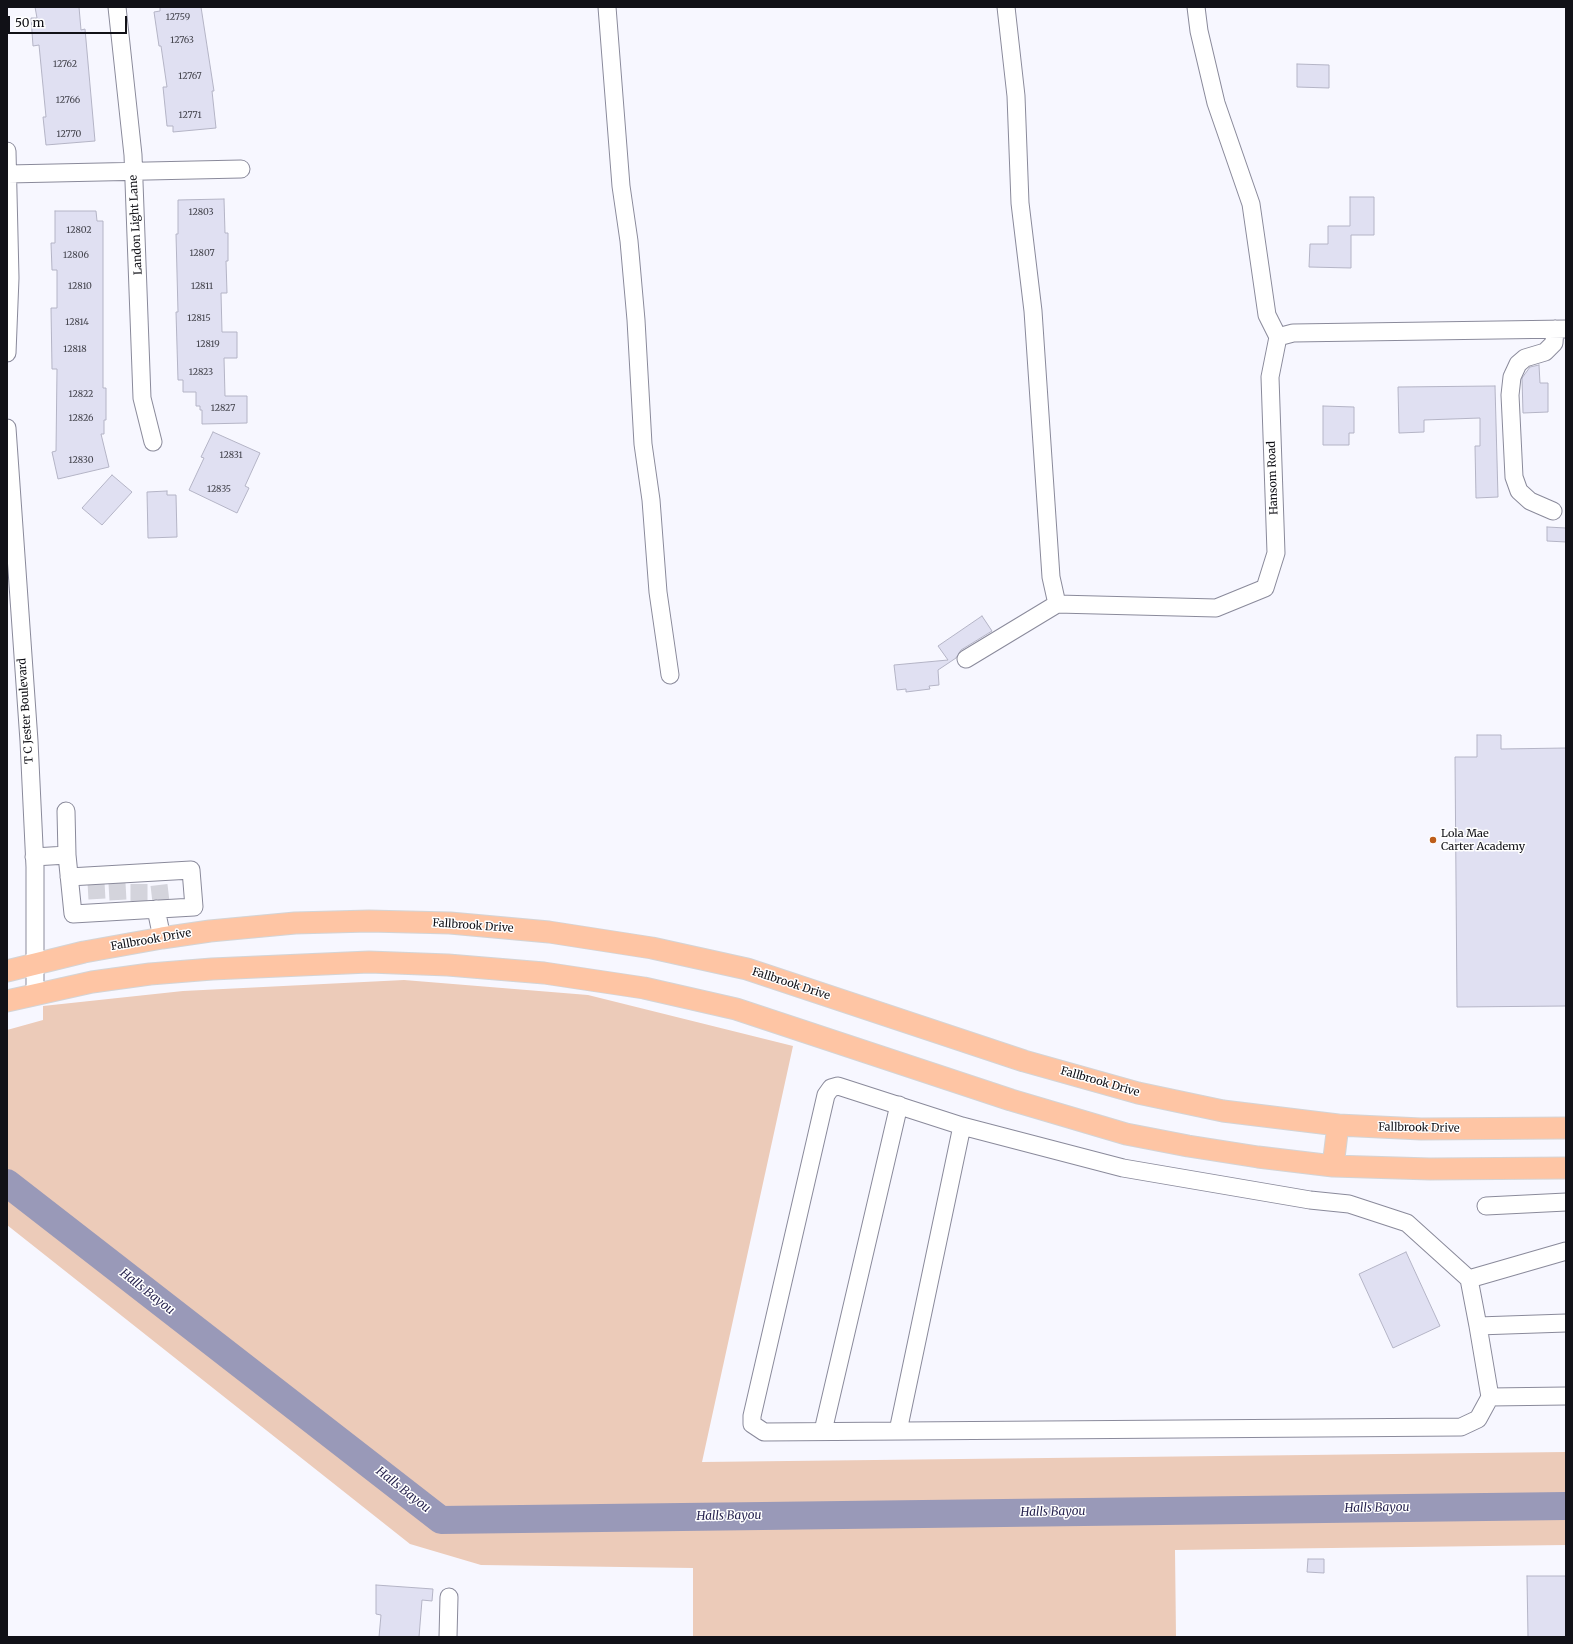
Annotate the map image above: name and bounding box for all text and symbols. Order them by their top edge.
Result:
scale bar [10,8,129,34]
house number: 12759 [166,12,190,22]
text: 50 m [15,15,44,30]
house number: 12763 [170,35,194,45]
house number: 12762 [53,59,77,69]
house number: 12767 [178,71,202,81]
house number: 12766 [56,95,80,105]
house number: 12771 [178,110,202,120]
house number: 12770 [57,129,81,139]
street label: Landon Light Lane [127,175,145,275]
house number: 12803 [188,207,214,217]
house number: 12802 [66,225,92,235]
house number: 12807 [189,248,215,258]
house number: 12806 [63,250,89,260]
house number: 12810 [68,281,92,291]
house number: 12811 [191,281,213,291]
house number: 12815 [187,313,211,323]
house number: 12814 [65,317,89,327]
house number: 12819 [196,339,220,349]
house number: 12818 [63,344,87,354]
house number: 12823 [189,367,213,377]
house number: 12822 [69,389,93,399]
house number: 12827 [211,403,235,413]
house number: 12826 [69,413,93,423]
street label: Hansom Road [1265,441,1281,515]
house number: 12831 [219,450,243,460]
house number: 12830 [68,455,94,465]
house number: 12835 [207,484,231,494]
street label: T C Jester Boulevard [16,658,36,764]
place label: Lola Mae Carter Academy [1441,827,1525,853]
marker: Lola Mae Carter Academy [1428,835,1438,845]
street label: Fallbrook Drive [432,917,514,935]
street label: Fallbrook Drive [110,926,192,954]
street label: Fallbrook Drive [750,965,832,1003]
street label: Fallbrook Drive [1059,1064,1141,1100]
street label: Fallbrook Drive [1378,1121,1460,1135]
water label: Halls Bayou [117,1266,177,1318]
water label: Halls Bayou [373,1464,433,1516]
water label: Halls Bayou [1344,1500,1410,1516]
water label: Halls Bayou [1020,1504,1086,1520]
water label: Halls Bayou [696,1508,762,1524]

